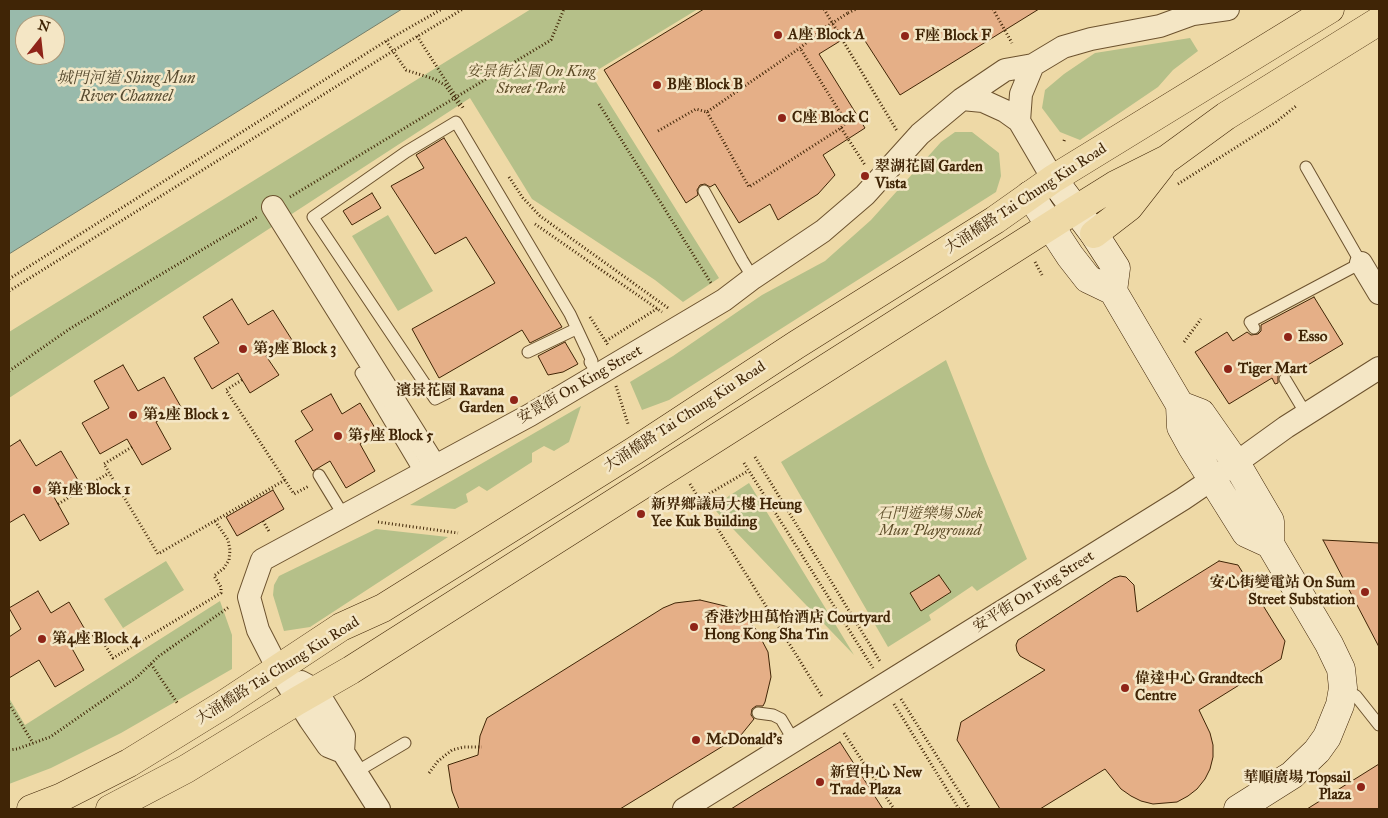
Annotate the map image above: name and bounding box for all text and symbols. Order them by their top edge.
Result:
north arrow [15,15,65,65]
text: N [36,16,52,36]
place label: A座 Block A [788,26,865,44]
place label: F座 Block F [915,27,991,45]
marker: A座 Block A [772,29,784,41]
marker: F座 Block F [899,30,911,42]
park label: 安景街公園 On King Street Park [467,63,595,98]
water label: 城門河道 Shing Mun River Channel [57,69,195,107]
place label: B座 Block B [667,76,743,94]
marker: B座 Block B [651,79,663,91]
place label: C座 Block C [792,109,869,127]
marker: C座 Block C [776,112,788,124]
street label: 大涌橋路 Tai Chung Kiu Road [942,140,1110,258]
place label: 翠湖花園 Garden Vista [875,158,983,193]
marker: 翠湖花園 Garden Vista [859,170,871,182]
place label: Esso [1298,328,1327,346]
marker: Esso [1282,331,1294,343]
place label: 第3座 Block 3 [253,340,336,358]
street label: 安景街 On King Street [514,342,646,428]
marker: 第3座 Block 3 [237,343,249,355]
street label: 大涌橋路 Tai Chung Kiu Road [601,358,769,476]
place label: Tiger Mart [1238,360,1307,378]
marker: Tiger Mart [1222,363,1234,375]
place label: 濱景花園 Ravana Garden [396,382,504,417]
marker: 濱景花園 Ravana Garden [508,394,520,406]
place label: 第2座 Block 2 [143,406,229,424]
marker: 第2座 Block 2 [127,409,139,421]
place label: 第5座 Block 5 [348,427,433,445]
marker: 第5座 Block 5 [332,430,344,442]
place label: 第1座 Block 1 [47,481,130,499]
marker: 第1座 Block 1 [31,484,43,496]
place label: 新界鄉議局大樓 Heung Yee Kuk Building [651,496,801,531]
park label: 石門遊樂場 Shek Mun Playground [877,505,983,540]
marker: 新界鄉議局大樓 Heung Yee Kuk Building [635,508,647,520]
street label: 安平街 On Ping Street [970,547,1098,637]
place label: 安心街變電站 On Sum Street Substation [1210,574,1355,609]
marker: 安心街變電站 On Sum Street Substation [1359,586,1371,598]
place label: 香港沙田萬怡酒店 Courtyard Hong Kong Sha Tin [704,609,890,644]
street label: 大涌橋路 Tai Chung Kiu Road [193,613,363,729]
marker: 香港沙田萬怡酒店 Courtyard Hong Kong Sha Tin [688,621,700,633]
place label: 第4座 Block 4 [52,630,140,648]
marker: 第4座 Block 4 [36,633,48,645]
place label: 偉達中心 Grandtech Centre [1135,670,1263,705]
marker: 偉達中心 Grandtech Centre [1119,682,1131,694]
place label: McDonald's [706,731,782,749]
marker: McDonald's [690,734,702,746]
place label: 新貿中心 New Trade Plaza [830,764,922,799]
place label: 華順廣場 Topsail Plaza [1244,769,1351,804]
marker: 新貿中心 New Trade Plaza [814,776,826,788]
marker: 華順廣場 Topsail Plaza [1355,781,1367,793]

